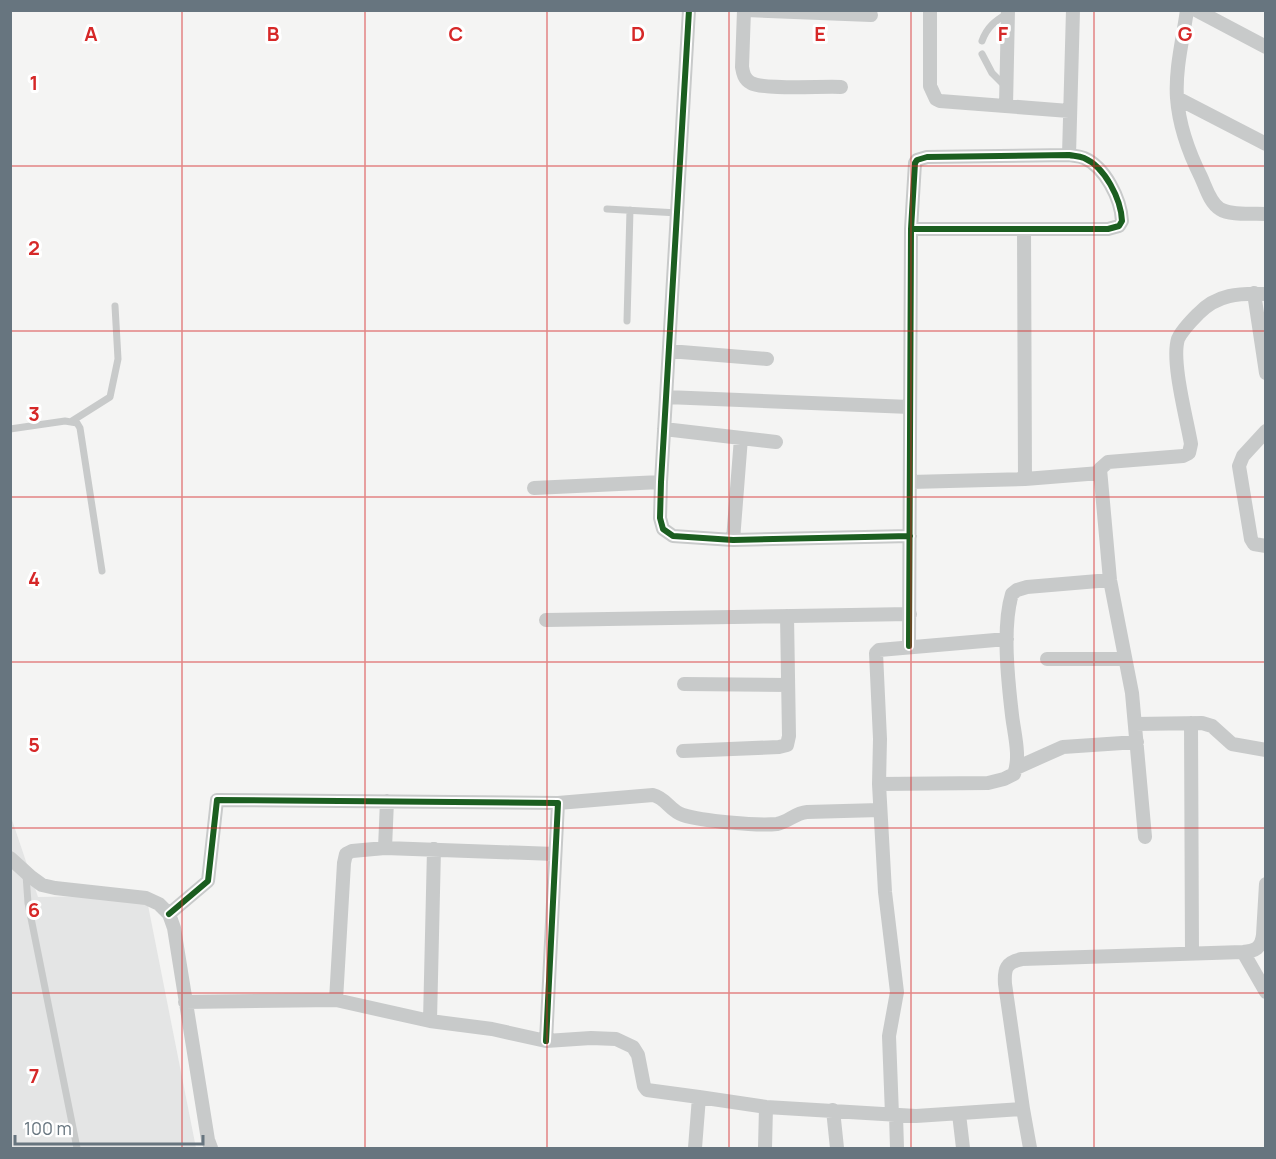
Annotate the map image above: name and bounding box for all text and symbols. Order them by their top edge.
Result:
text: A [84,20,98,47]
text: B [267,20,280,47]
text: C [449,20,463,47]
text: D [631,20,645,47]
text: E [814,20,826,47]
text: F [998,20,1009,47]
text: G [1178,20,1193,47]
text: 1 [30,69,38,96]
text: 2 [28,234,40,261]
text: 3 [28,400,40,427]
text: 4 [28,565,40,592]
text: 5 [28,731,40,758]
text: 6 [28,896,40,923]
text: 7 [29,1062,39,1089]
scale bar [15,1108,202,1146]
text: 100 m [24,1116,72,1140]

